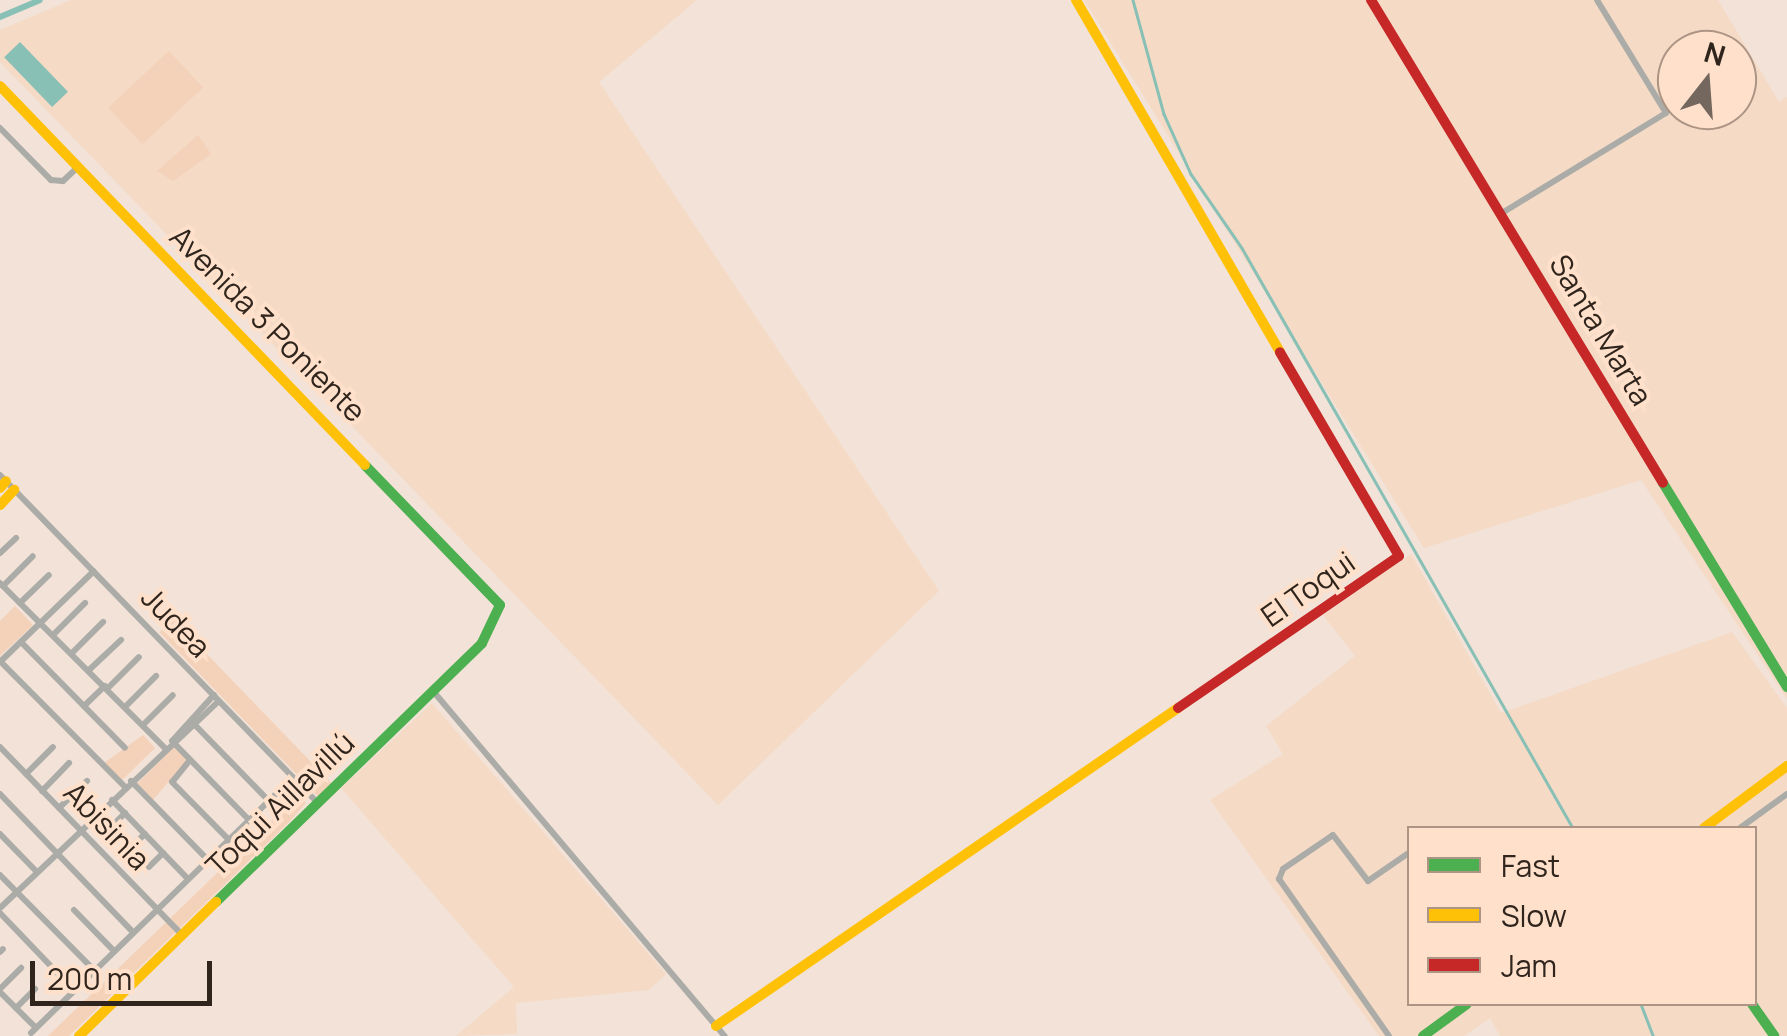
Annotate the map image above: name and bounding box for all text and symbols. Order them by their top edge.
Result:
north arrow [1657,30,1757,130]
text: N [1700,32,1730,74]
street label: Avenida 3 Poniente [163,219,373,429]
street label: Santa Marta [1542,248,1660,412]
street label: El Toqui [1254,544,1362,634]
street label: Judea [134,579,218,665]
street label: Toqui Aillavillú [198,724,362,884]
street label: Abisinia [57,775,157,877]
legend [1407,826,1757,1006]
text: Fast [1501,845,1560,886]
text: Slow [1501,895,1567,936]
scale bar [35,941,218,1003]
text: Jam [1501,945,1557,986]
text: 200 m [47,958,132,999]

